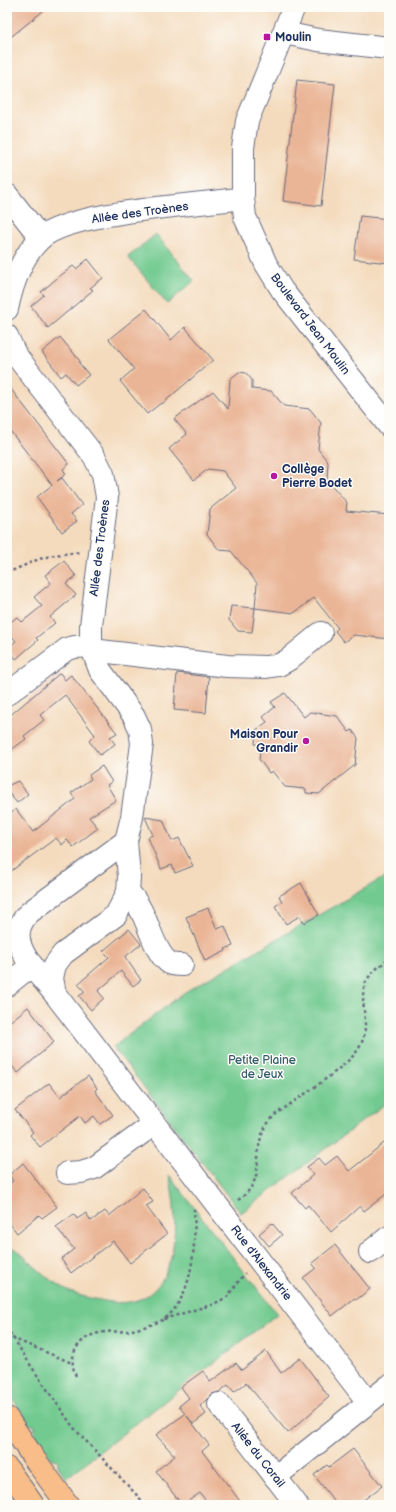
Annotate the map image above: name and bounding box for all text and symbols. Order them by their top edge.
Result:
place label: Moulin [275,30,312,45]
marker: Moulin [262,32,272,42]
street label: Allée des Troènes [91,199,189,227]
street label: Boulevard Jean Moulin [267,270,353,378]
place label: Collège Pierre Bodet [282,462,352,491]
marker: Collège Pierre Bodet [269,471,279,481]
street label: Allée des Troènes [87,499,113,597]
place label: Maison Pour Grandir [230,727,298,756]
marker: Maison Pour Grandir [301,736,311,746]
park label: Petite Plaine de Jeux [228,1053,296,1082]
street label: Rue d'Alexandrie [227,1222,295,1304]
street label: Allée du Corail [228,1419,288,1491]

